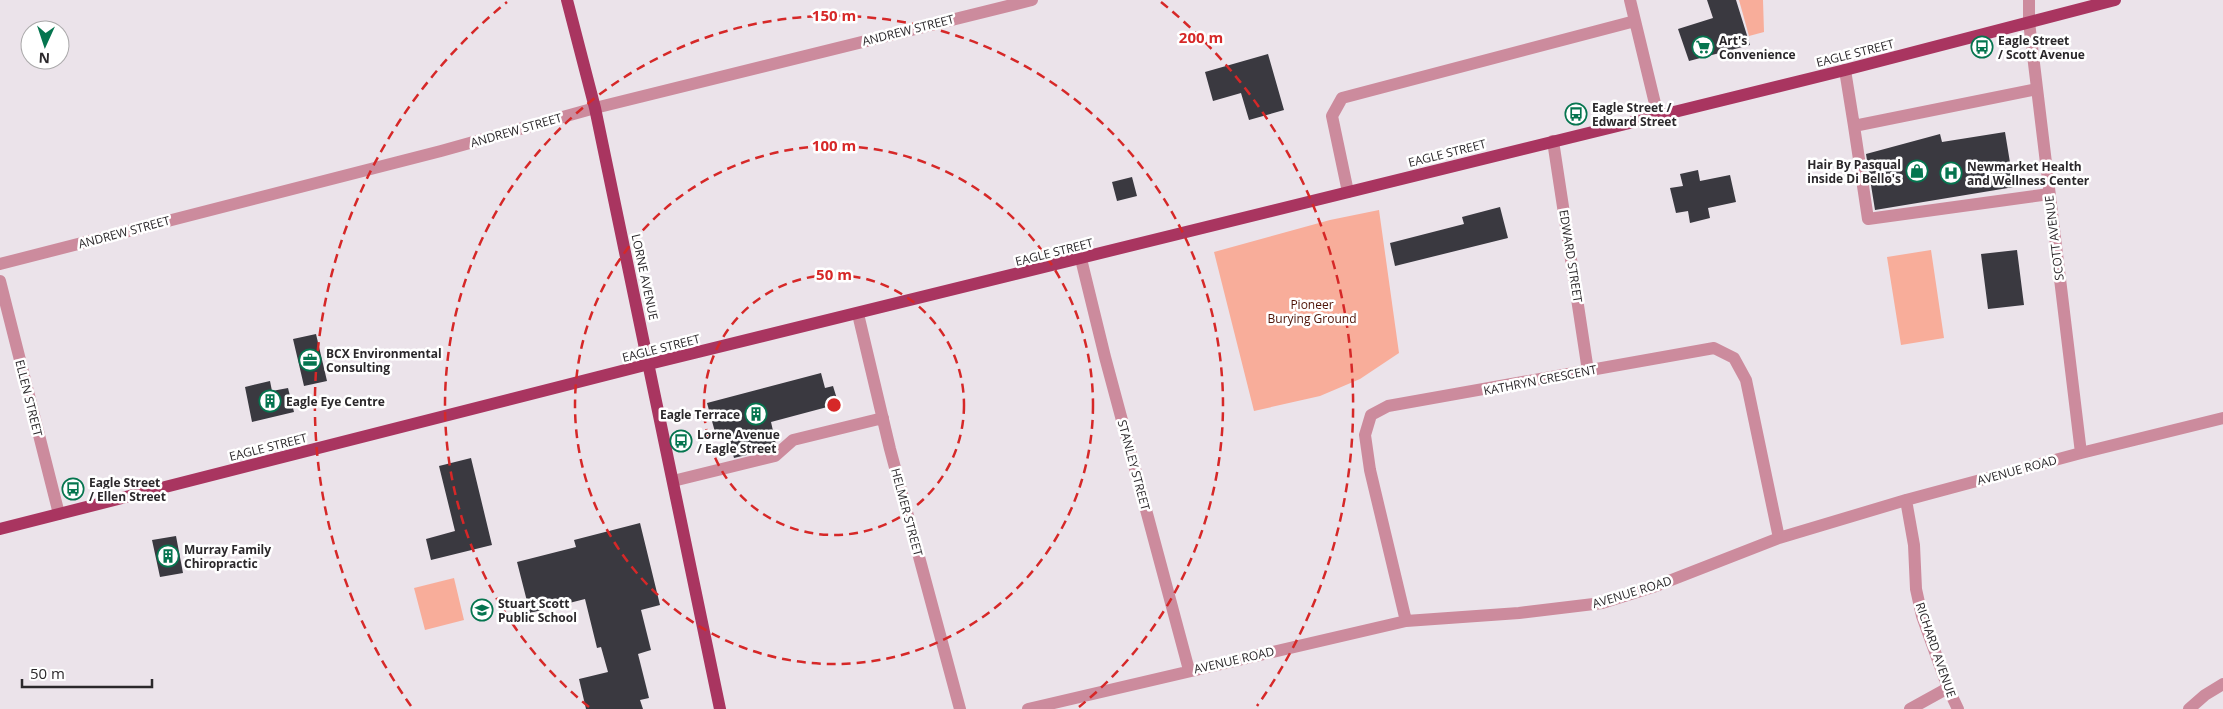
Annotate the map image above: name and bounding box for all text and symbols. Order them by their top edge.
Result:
text: 150 m [812,5,856,25]
street label: ANDREW STREET [860,10,956,50]
north arrow [20,20,70,70]
text: 200 m [1179,27,1223,47]
place label: Art's Convenience [1719,32,1796,63]
place label: Eagle Street / Scott Avenue [1998,32,2085,63]
supermarket icon: Art's Convenience [1691,35,1715,59]
street label: EAGLE STREET [1814,35,1896,71]
bus stop icon: Eagle Street / Scott Avenue [1970,35,1994,59]
text: N [38,49,50,68]
place label: Eagle Street / Edward Street [1592,99,1677,130]
bus stop icon: Eagle Street / Edward Street [1564,102,1588,126]
street label: ANDREW STREET [468,109,564,151]
text: 100 m [812,135,856,155]
street label: EAGLE STREET [1406,135,1488,171]
place label: Hair By Pasqual inside Di Bello's [1807,156,1901,187]
place label: Newmarket Health and Wellness Center [1967,158,2090,189]
shop icon: Hair By Pasqual inside Di Bello's [1905,159,1929,183]
hospital icon: Newmarket Health and Wellness Center [1939,161,1963,185]
street label: SCOTT AVENUE [2040,194,2068,282]
street label: EDWARD STREET [1555,208,1587,304]
street label: ANDREW STREET [76,212,172,252]
street label: LORNE AVENUE [628,232,662,322]
street label: EAGLE STREET [1013,234,1095,270]
text: 50 m [816,264,852,284]
park label: Pioneer Burying Ground [1268,296,1356,327]
street label: EAGLE STREET [620,330,702,366]
place label: BCX Environmental Consulting [326,345,442,376]
office icon: BCX Environmental Consulting [298,348,322,372]
street label: ELLEN STREET [11,358,47,439]
street label: KATHRYN CRESCENT [1482,361,1598,399]
building icon: Eagle Eye Centre [258,389,282,413]
place label: Eagle Eye Centre [286,393,385,410]
centre of rings [825,396,843,414]
building icon: Eagle Terrace [744,402,768,426]
place label: Eagle Terrace [660,406,740,423]
street label: STANLEY STREET [1114,418,1154,513]
place label: Lorne Avenue / Eagle Street [697,426,780,457]
street label: EAGLE STREET [227,429,309,465]
bus stop icon: Lorne Avenue / Eagle Street [669,429,693,453]
street label: AVENUE ROAD [1975,451,2059,489]
street label: HELMER STREET [887,466,927,558]
place label: Eagle Street / Ellen Street [89,474,166,505]
bus stop icon: Eagle Street / Ellen Street [61,477,85,501]
place label: Murray Family Chiropractic [184,541,271,572]
building icon: Murray Family Chiropractic [156,544,180,568]
street label: AVENUE ROAD [1590,572,1674,612]
place label: Stuart Scott Public School [498,595,577,626]
school or university icon: Stuart Scott Public School [470,598,494,622]
street label: RICHARD AVENUE [1912,600,1960,700]
street label: AVENUE ROAD [1192,642,1276,678]
scale bar [22,656,152,688]
text: 50 m [30,663,65,683]

